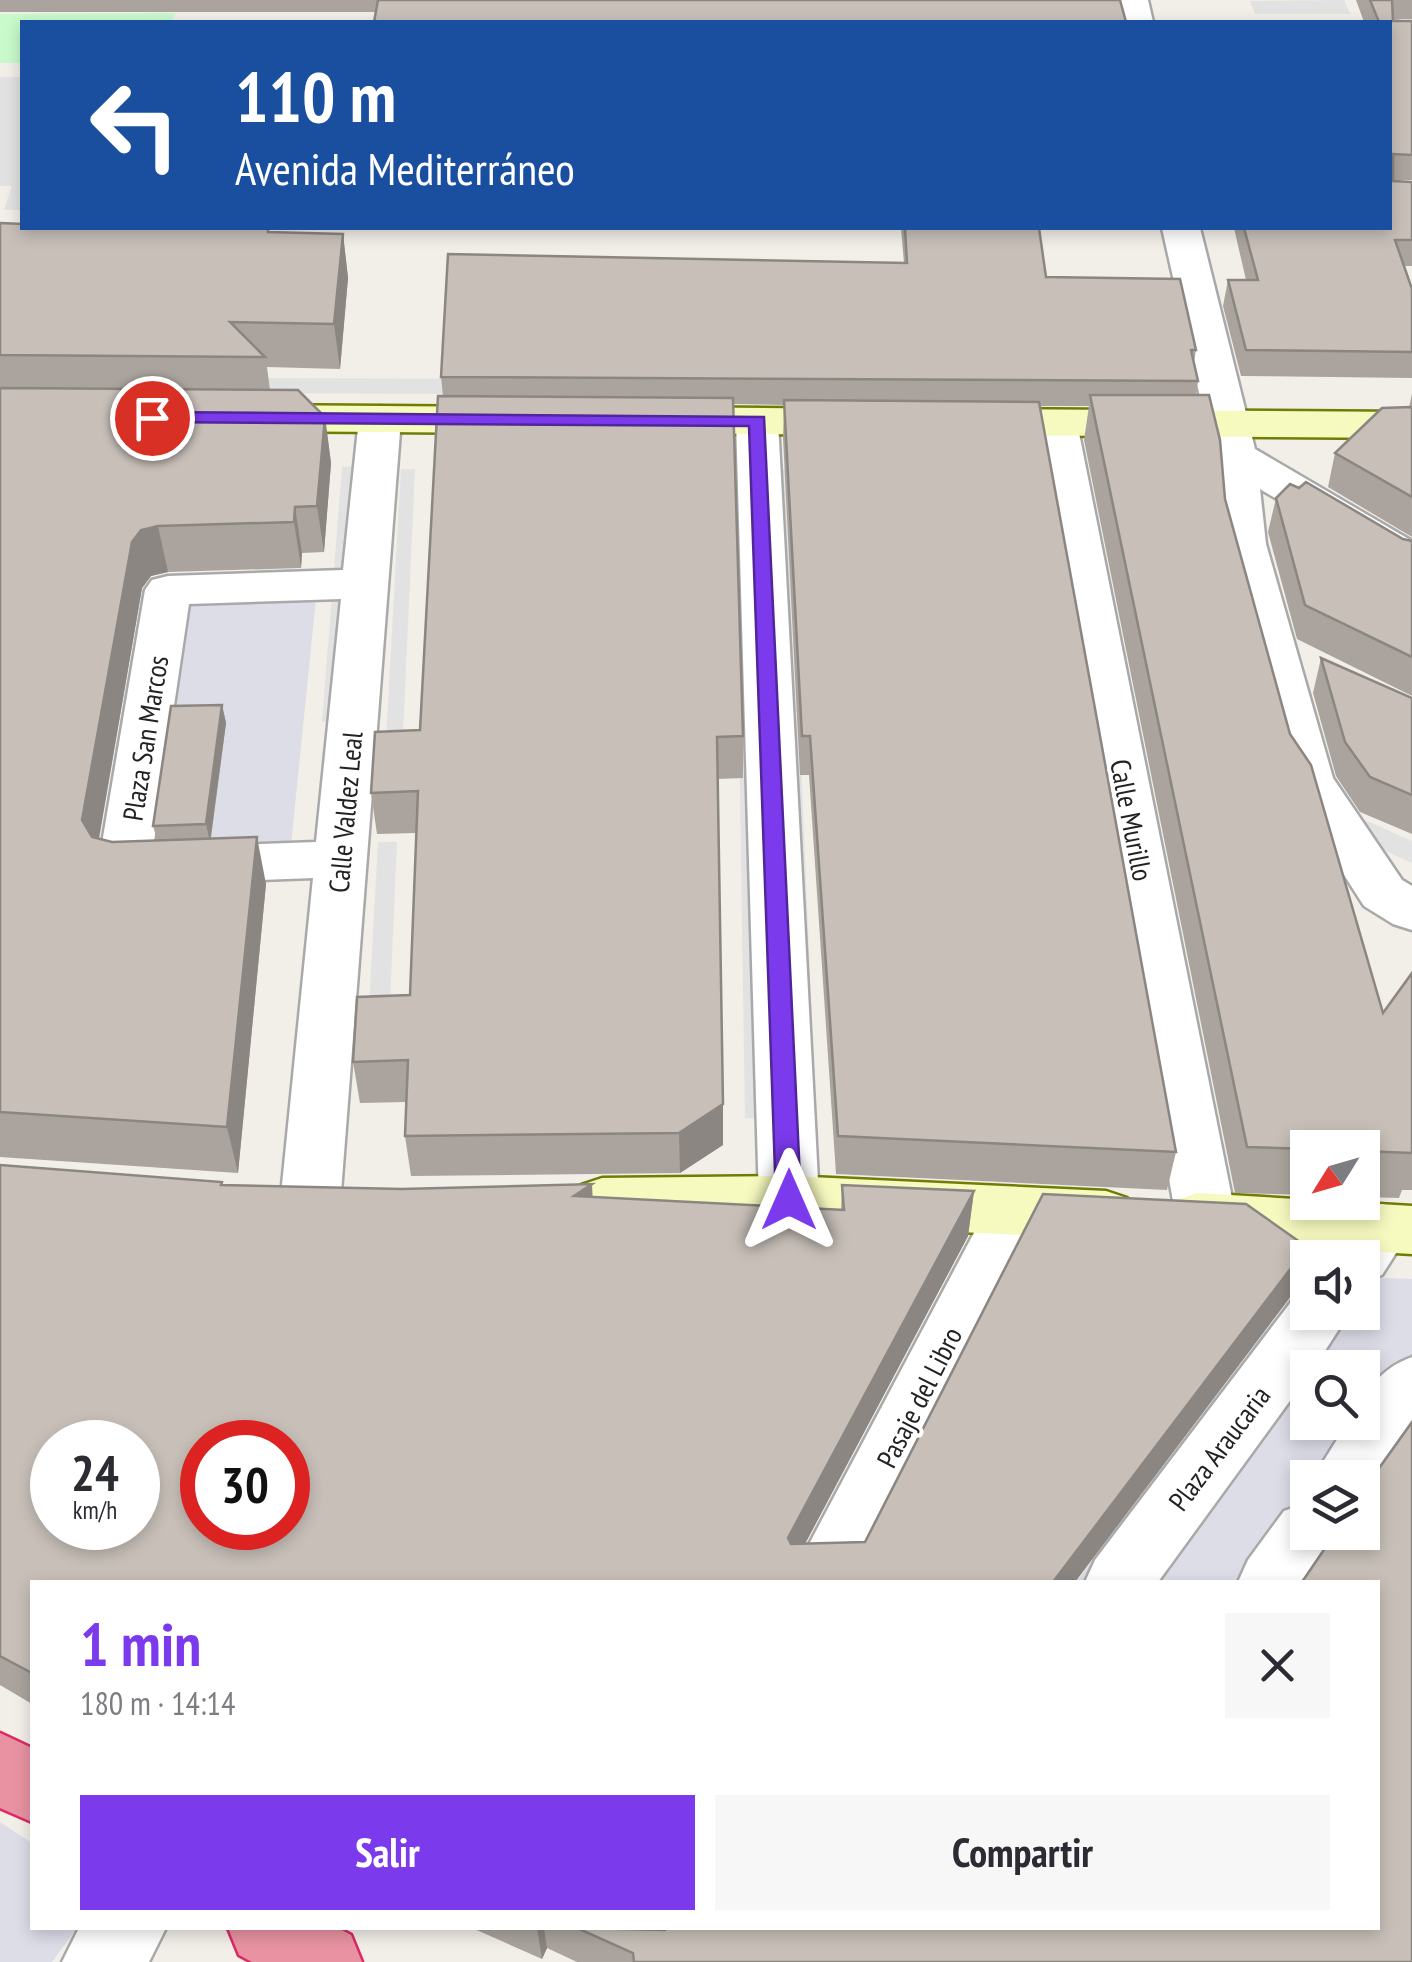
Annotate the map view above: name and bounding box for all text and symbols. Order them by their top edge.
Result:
text: 110 m [235,51,396,141]
icon: left [70,60,200,190]
text: Avenida Mediterráneo [235,139,575,197]
pin [110,376,195,461]
icon: arrive [125,391,180,446]
street label: Plaza San Marcos [114,653,176,823]
street label: Calle Valdez Leal [320,729,371,894]
street label: Calle Murillo [1102,756,1162,884]
north arrow [1290,1130,1380,1220]
map controls [1290,1130,1380,1550]
position arrow [737,1148,841,1252]
button: sound [1290,1240,1380,1330]
street label: Pasaje del Libro [868,1320,970,1474]
button: search [1290,1350,1380,1440]
street label: Plaza Araucaria [1160,1378,1278,1518]
speed limit sign: 30 [180,1420,310,1550]
text: 24 [71,1440,119,1505]
button: layers [1290,1460,1380,1550]
text: km/h [73,1494,117,1526]
text: 1 min [80,1605,201,1683]
button: close [1225,1613,1330,1718]
text: 180 m · 14:14 [80,1682,235,1724]
button: Salir [80,1795,695,1910]
button: Compartir [715,1795,1330,1910]

